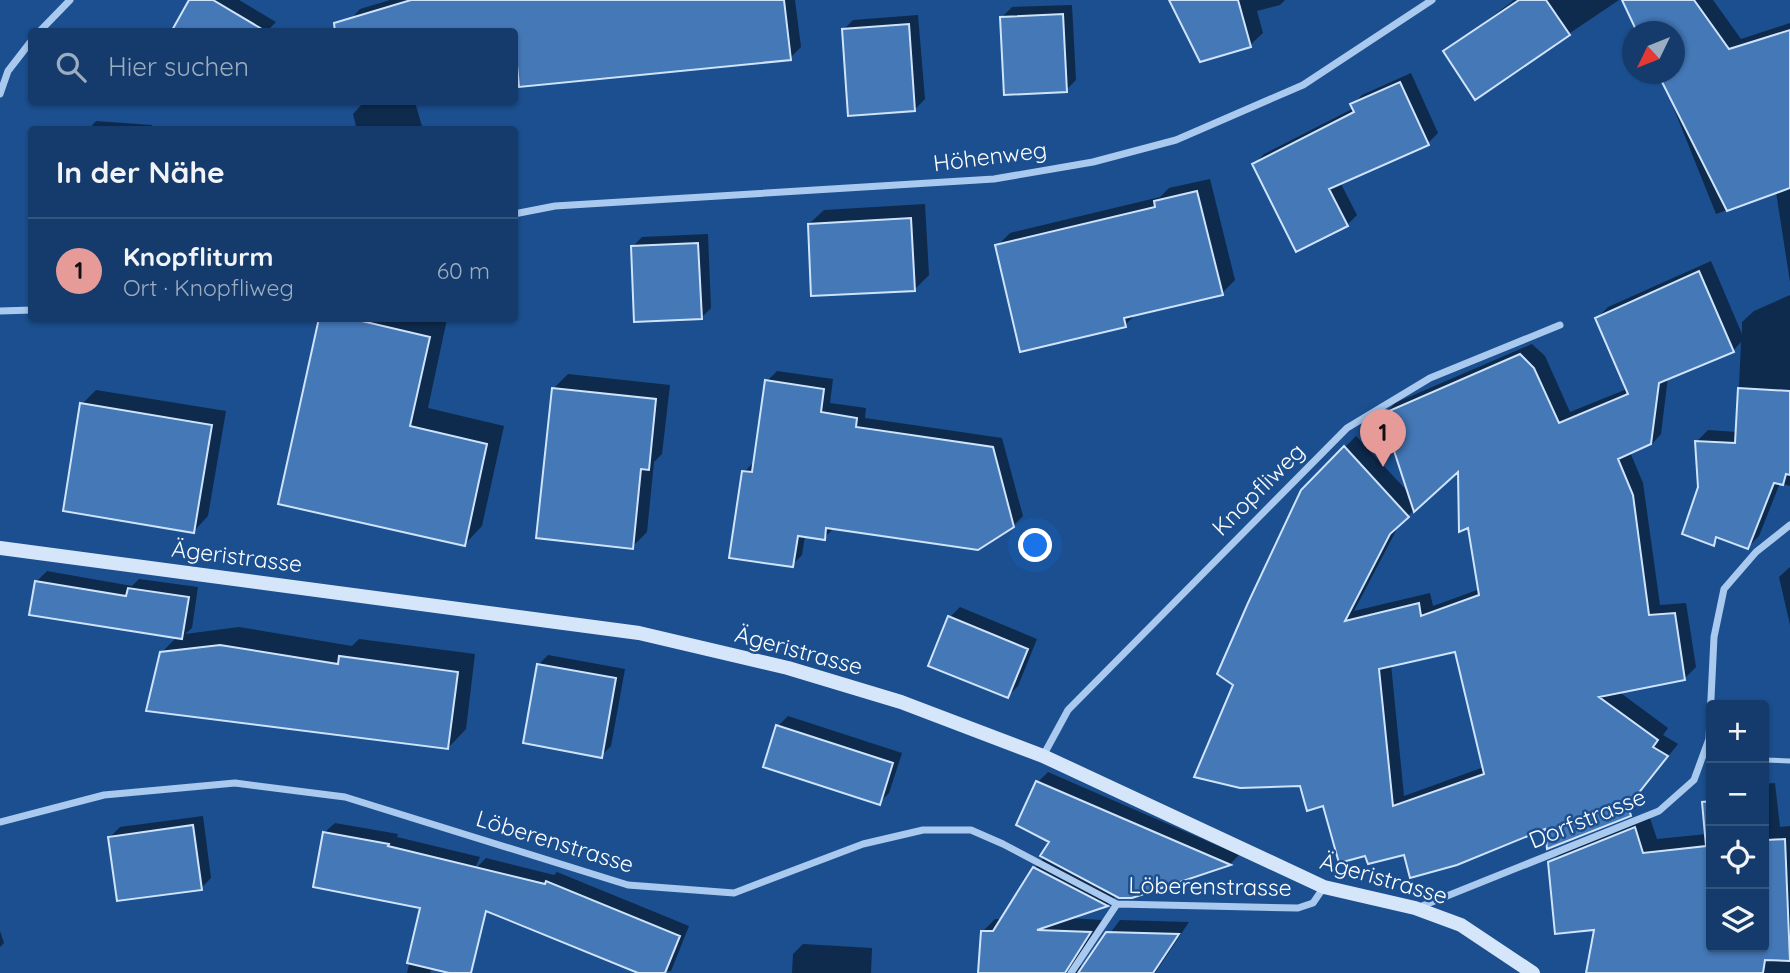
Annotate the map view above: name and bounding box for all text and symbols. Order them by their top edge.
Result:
north arrow [1622,21,1685,84]
search box [28,28,518,105]
icon: search [52,48,90,86]
text: Hier suchen [108,50,249,83]
street label: Höhenweg [931,135,1049,177]
text: In der Nähe [56,153,225,191]
text: Knopfliturm [123,240,274,273]
text: 1 [75,256,83,285]
text: 60 m [437,256,490,285]
text: Ort · Knopfliweg [123,273,294,302]
pin: 1 [1360,409,1406,467]
street label: Knopfliweg [1206,437,1310,541]
your location [1018,528,1052,562]
street label: Ägeristrasse [170,534,304,578]
street label: Ägeristrasse [732,619,866,681]
map controls [1706,700,1769,952]
button: + [1706,700,1769,763]
button: − [1706,763,1769,826]
street label: Dorfstrasse [1524,781,1650,855]
street label: Löberenstrasse [473,803,637,879]
button: locate [1706,826,1769,889]
street label: Ägeristrasse [1317,846,1451,910]
street label: Löberenstrasse [1128,870,1292,902]
button: layers [1706,889,1769,952]

